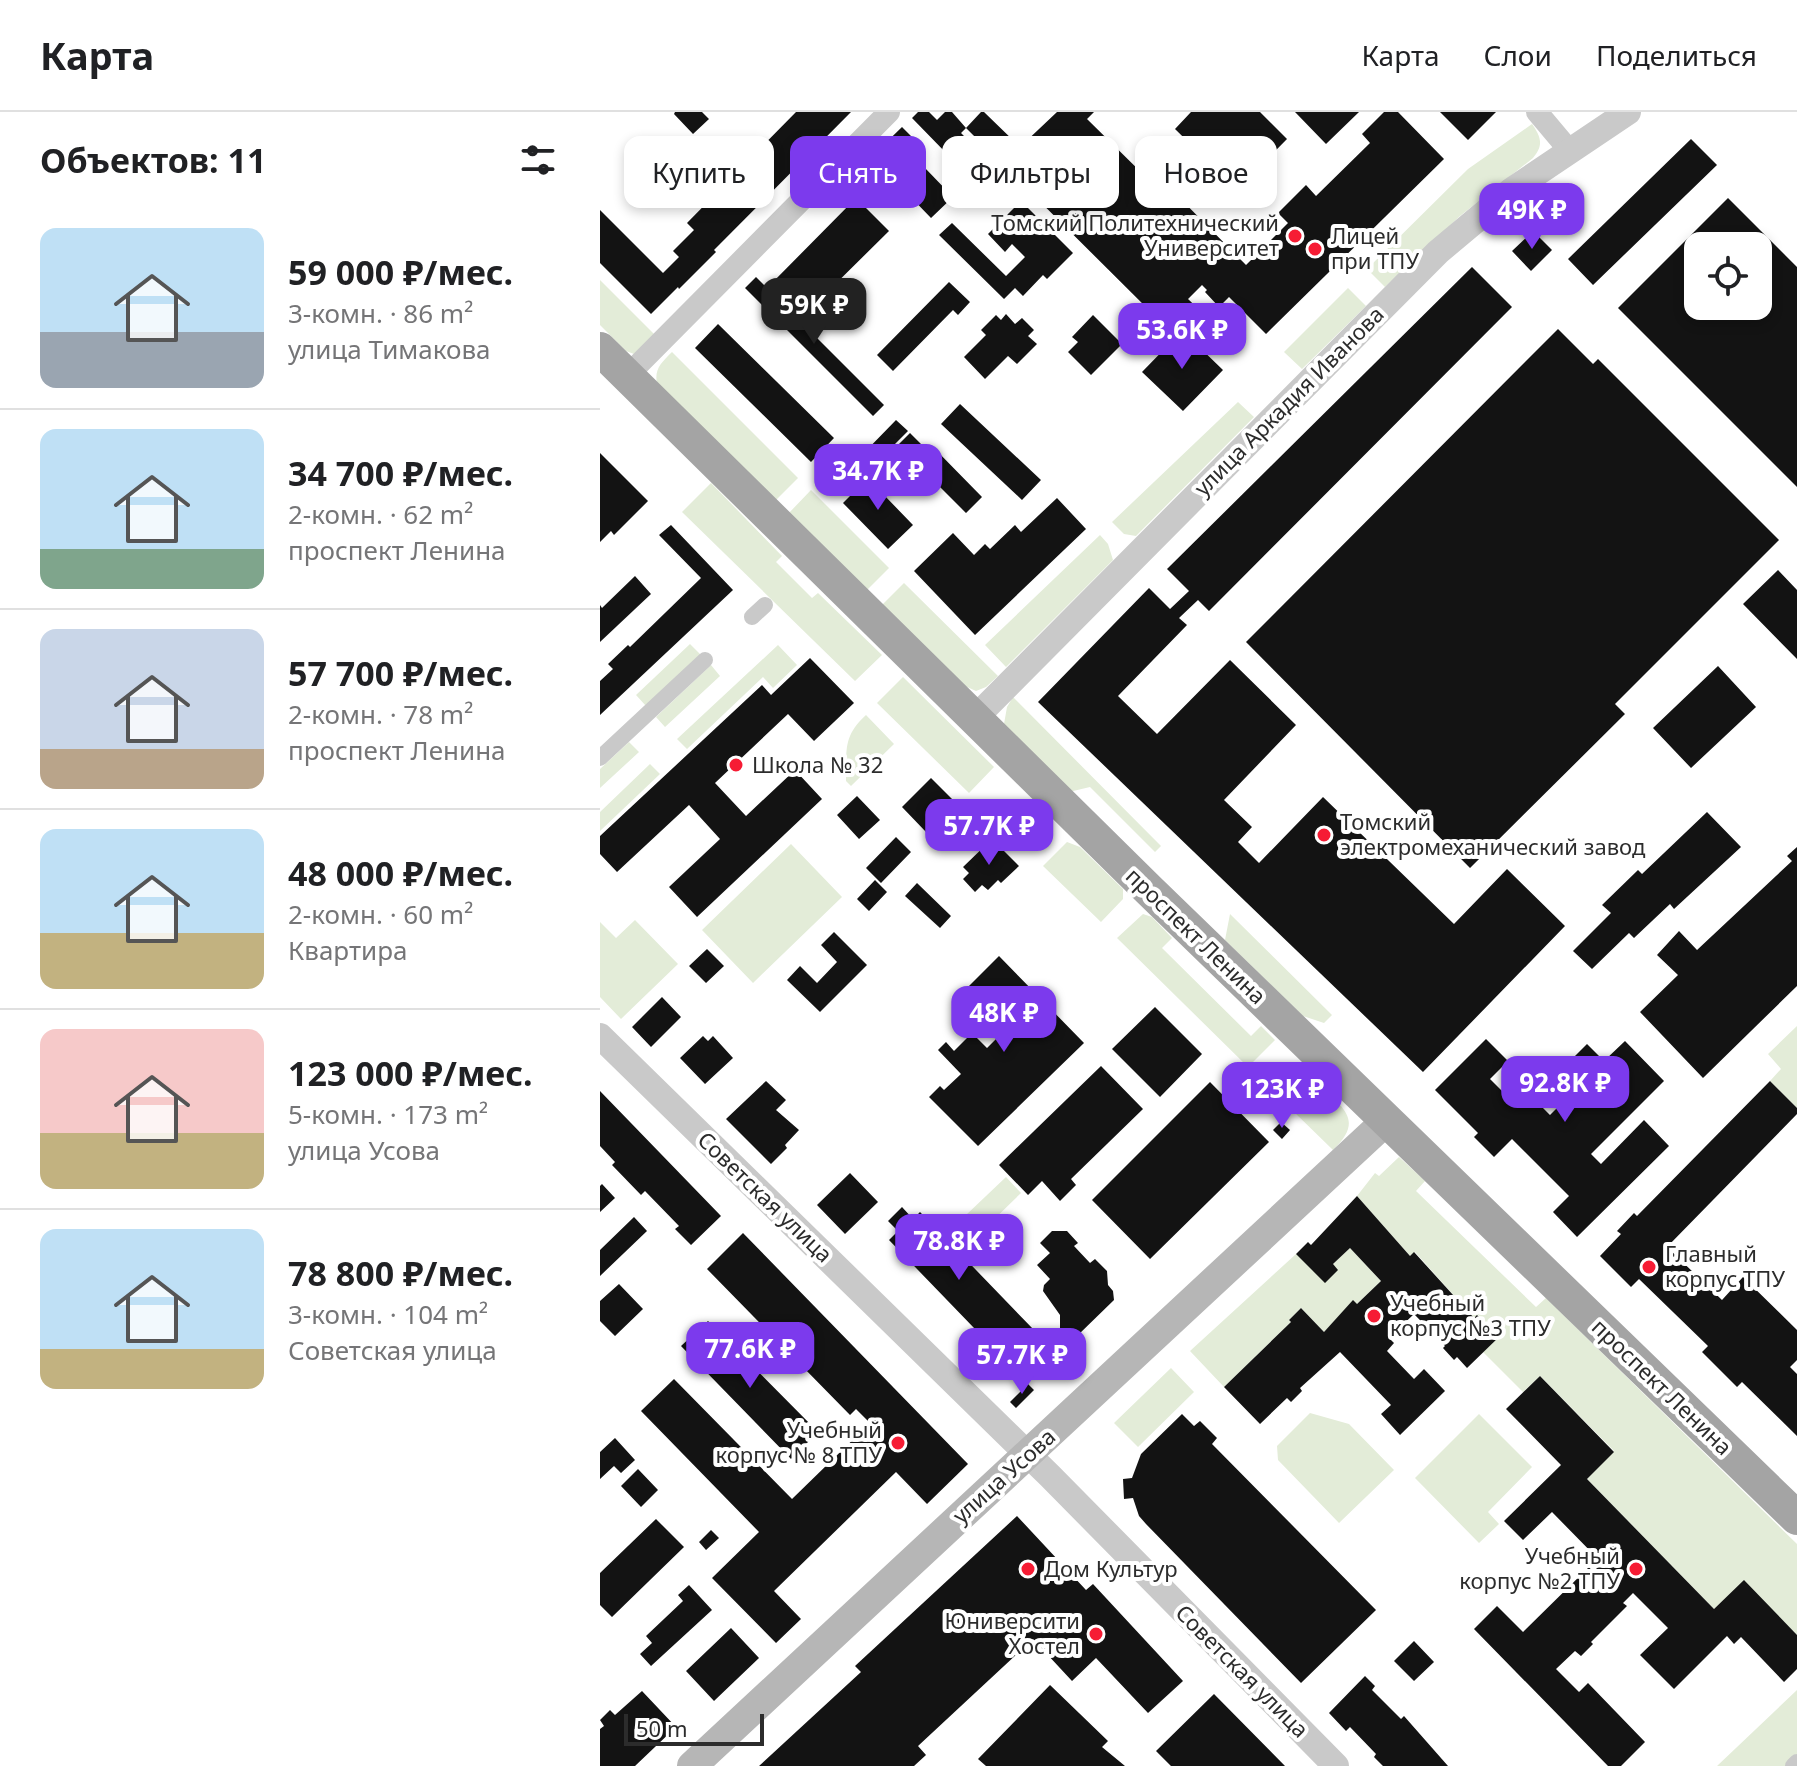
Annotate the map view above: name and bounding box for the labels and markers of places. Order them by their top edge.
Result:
pin: 49K ₽ [1476,183,1588,251]
place label: Томский Политехнический Университет [991,207,1279,262]
place label: Лицей при ТПУ [1331,220,1419,275]
marker: Томский Политехнический Университет [1286,227,1304,245]
marker: Лицей при ТПУ [1306,240,1324,258]
pin: 59K ₽ [758,278,870,346]
pin: 53.6K ₽ [1108,303,1256,371]
pin: 34.7K ₽ [804,444,952,512]
place label: Школа № 32 [752,749,883,779]
marker: Школа № 32 [727,756,745,774]
pin: 57.7K ₽ [915,799,1063,867]
place label: Томский электромеханический завод [1340,806,1646,861]
marker: Томский электромеханический завод [1315,826,1333,844]
pin: 48K ₽ [948,986,1060,1054]
pin: 92.8K ₽ [1491,1056,1639,1124]
pin: 123K ₽ [1217,1062,1347,1130]
pin: 78.8K ₽ [885,1214,1033,1282]
place label: Главный корпус ТПУ [1665,1238,1785,1293]
marker: Главный корпус ТПУ [1640,1258,1658,1276]
place label: Учебный корпус №3 ТПУ [1390,1287,1551,1342]
marker: Учебный корпус №3 ТПУ [1365,1307,1383,1325]
pin: 77.6K ₽ [676,1322,824,1390]
pin: 57.7K ₽ [948,1328,1096,1396]
place label: Учебный корпус № 8 ТПУ [716,1414,882,1469]
marker: Учебный корпус № 8 ТПУ [889,1434,907,1452]
place label: Учебный корпус №2 ТПУ [1459,1540,1620,1595]
place label: Дом Культур [1044,1553,1178,1583]
marker: Дом Культур [1019,1560,1037,1578]
marker: Учебный корпус №2 ТПУ [1627,1560,1645,1578]
place label: Юниверсити Хостел [945,1605,1080,1660]
marker: Юниверсити Хостел [1087,1625,1105,1643]

